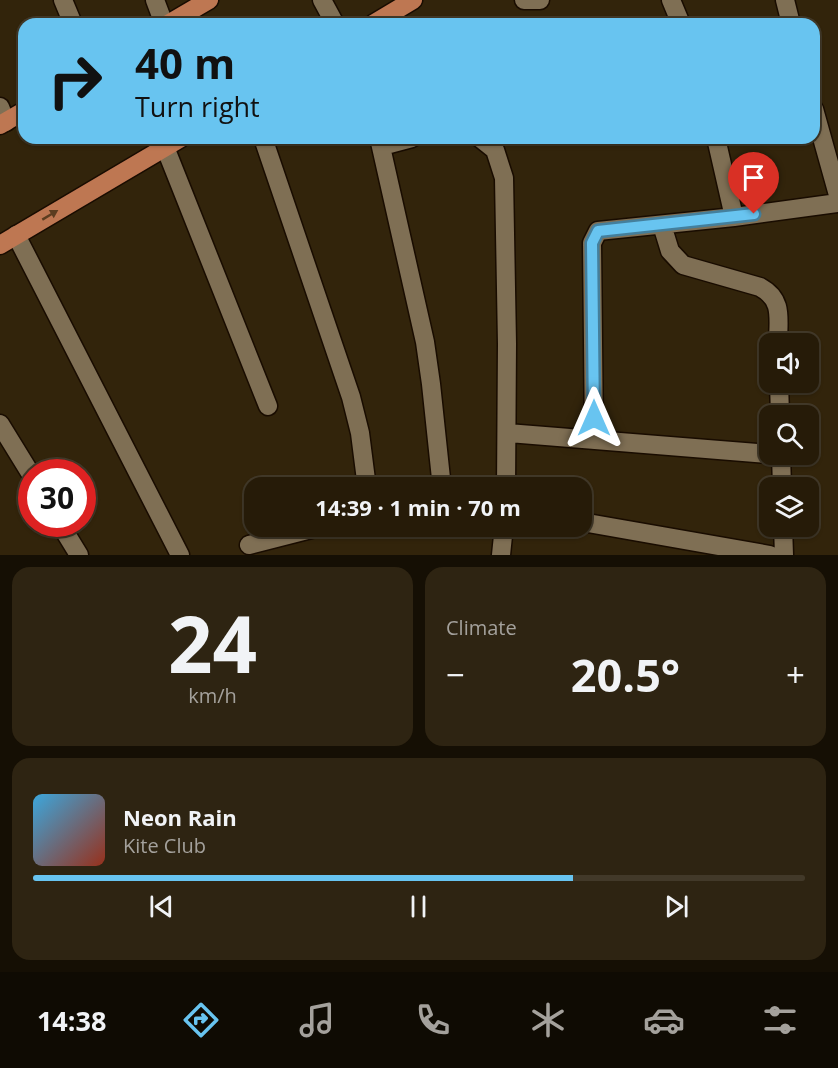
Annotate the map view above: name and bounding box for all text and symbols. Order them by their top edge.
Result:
text: 40 m [135,34,235,91]
icon: right [36,42,114,120]
text: Turn right [135,88,260,125]
pin [728,152,779,214]
icon: arrive [737,161,770,194]
one-way arrow [42,210,58,221]
map controls [759,333,819,537]
button: sound [759,333,819,393]
position arrow [562,386,626,450]
button: search [759,405,819,465]
speed limit sign: 30 [18,459,96,537]
button: layers [759,477,819,537]
text: 14:39 · 1 min · 70 m [315,492,521,522]
text: 24 [168,590,257,696]
text: Climate [446,614,517,641]
text: 20.5° [571,644,680,705]
text: − [446,652,465,697]
text: + [786,652,805,697]
text: km/h [188,682,237,709]
text: Neon Rain [123,802,237,832]
text: Kite Club [123,832,206,859]
icon: previous [145,890,178,923]
icon: pause [402,890,435,923]
icon: next [660,890,693,923]
icon: directions [180,999,222,1041]
icon: music [296,999,338,1041]
icon: phone [412,999,454,1041]
icon: climate [527,999,569,1041]
icon: car [643,999,685,1041]
icon: filters [759,999,801,1041]
text: 14:38 [37,1002,106,1039]

